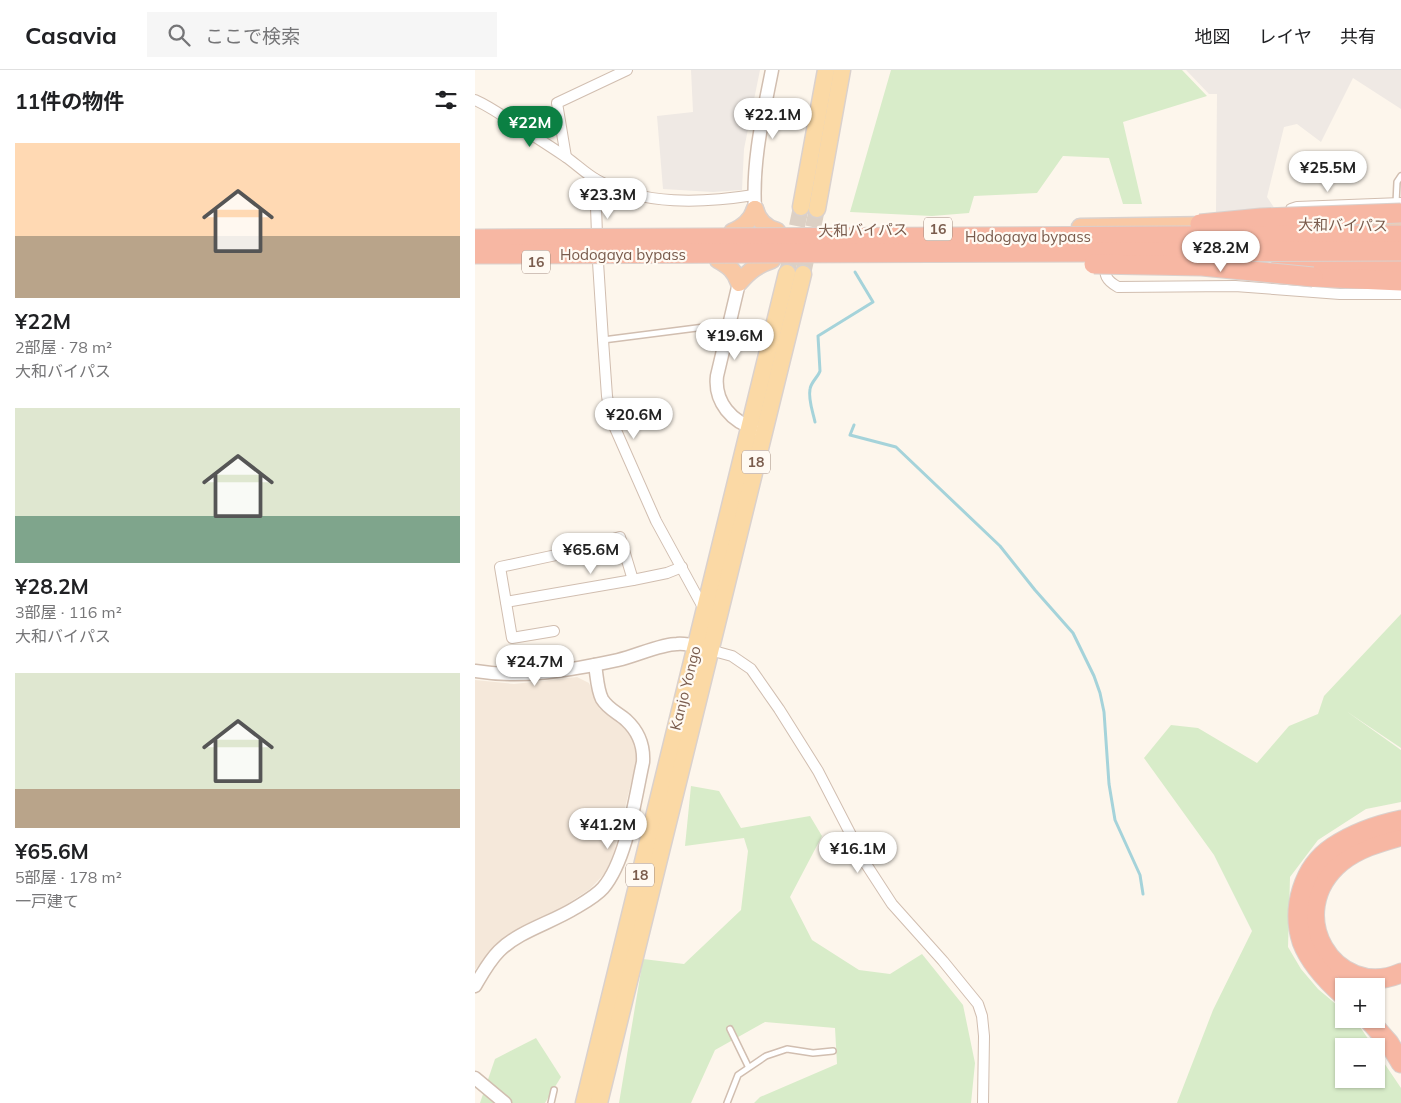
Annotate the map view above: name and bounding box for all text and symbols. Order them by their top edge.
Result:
search box [147,12,497,57]
text: Casavia [25,20,117,50]
icon: search [165,21,193,49]
text: ここで検索 [205,24,300,48]
text: 地図 [1195,25,1231,48]
text: レイヤ [1259,25,1312,48]
text: 共有 [1340,25,1376,48]
icon: filters [432,86,460,114]
text: 11件の物件 [15,88,124,114]
pin: ¥22.1M [732,98,814,140]
text: ¥22.1M [745,104,801,124]
pin: ¥22M [500,106,560,148]
text: ¥22M [509,112,551,132]
pin: ¥25.5M [1287,150,1369,193]
text: ¥25.5M [1300,157,1356,177]
icon: home [193,176,283,266]
pin: ¥23.3M [567,178,649,220]
text: ¥23.3M [580,184,636,204]
street label: 大和バイパス [1298,215,1388,235]
road number: 16 [924,218,952,240]
street label: 大和バイパス [818,220,908,240]
street label: Hodogaya bypass [965,227,1091,246]
pin: ¥28.2M [1180,230,1262,273]
text: ¥28.2M [1193,237,1249,257]
street label: Hodogaya bypass [560,245,686,264]
road number: 16 [522,250,550,273]
text: ¥22M [15,308,71,334]
pin: ¥19.6M [694,318,776,361]
text: ¥19.6M [707,325,763,345]
text: 2部屋 · 78 m² [15,337,112,357]
text: 大和バイパス [15,361,111,381]
pin: ¥20.6M [593,398,675,440]
text: ¥20.6M [606,404,662,424]
icon: home [193,441,283,531]
road number: 18 [742,451,770,474]
pin: ¥65.6M [550,532,632,575]
text: ¥65.6M [563,539,619,559]
text: ¥28.2M [15,573,89,599]
text: 3部屋 · 116 m² [15,602,122,622]
text: 大和バイパス [15,626,111,646]
pin: ¥24.7M [494,644,576,687]
street label: Kanjo Yongo [665,644,705,732]
text: ¥24.7M [507,651,563,671]
icon: home [193,706,283,796]
pin: ¥41.2M [567,808,649,850]
text: ¥41.2M [580,814,636,834]
pin: ¥16.1M [817,832,899,874]
text: ¥65.6M [15,838,89,864]
text: ¥16.1M [830,838,886,858]
road number: 18 [626,864,654,886]
text: 5部屋 · 178 m² [15,867,122,887]
text: 一戸建て [15,891,79,911]
map controls [1335,978,1385,1088]
button: + [1335,978,1385,1028]
button: − [1335,1038,1385,1088]

